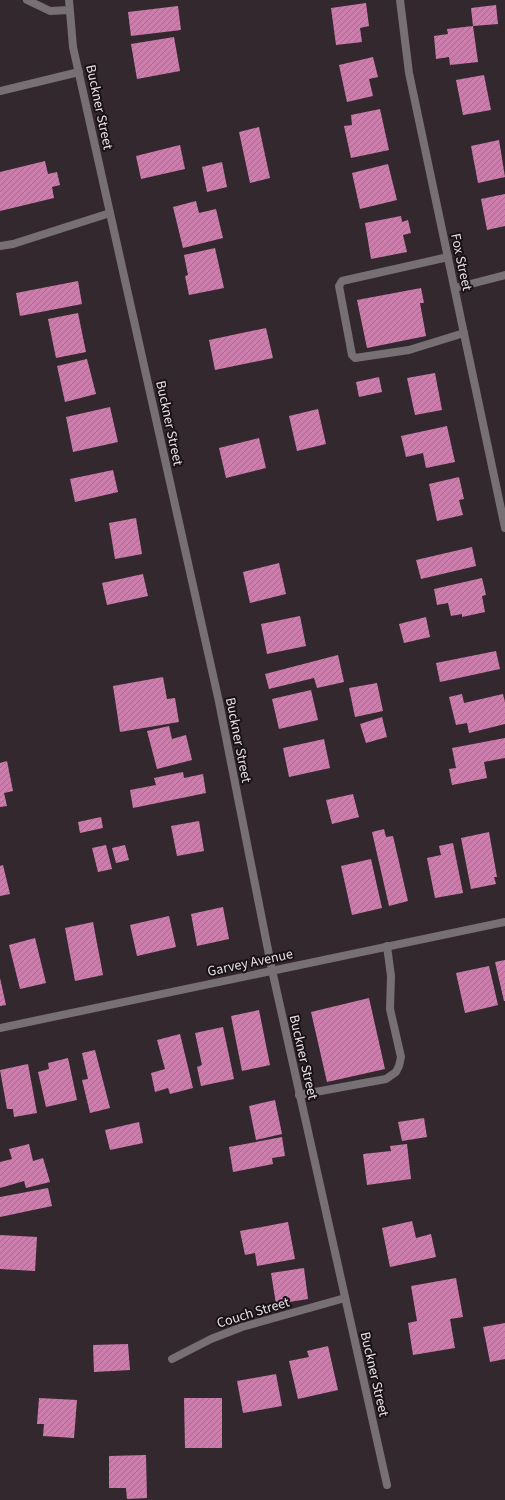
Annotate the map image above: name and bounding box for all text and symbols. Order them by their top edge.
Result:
street label: Buckner Street [80,63,118,152]
street label: Fox Street [445,232,477,293]
street label: Buckner Street [150,379,188,468]
street label: Buckner Street [220,696,256,785]
street label: Garvey Avenue [206,944,295,982]
street label: Buckner Street [284,1013,323,1102]
street label: Couch Street [214,1292,292,1333]
street label: Buckner Street [355,1330,394,1419]

